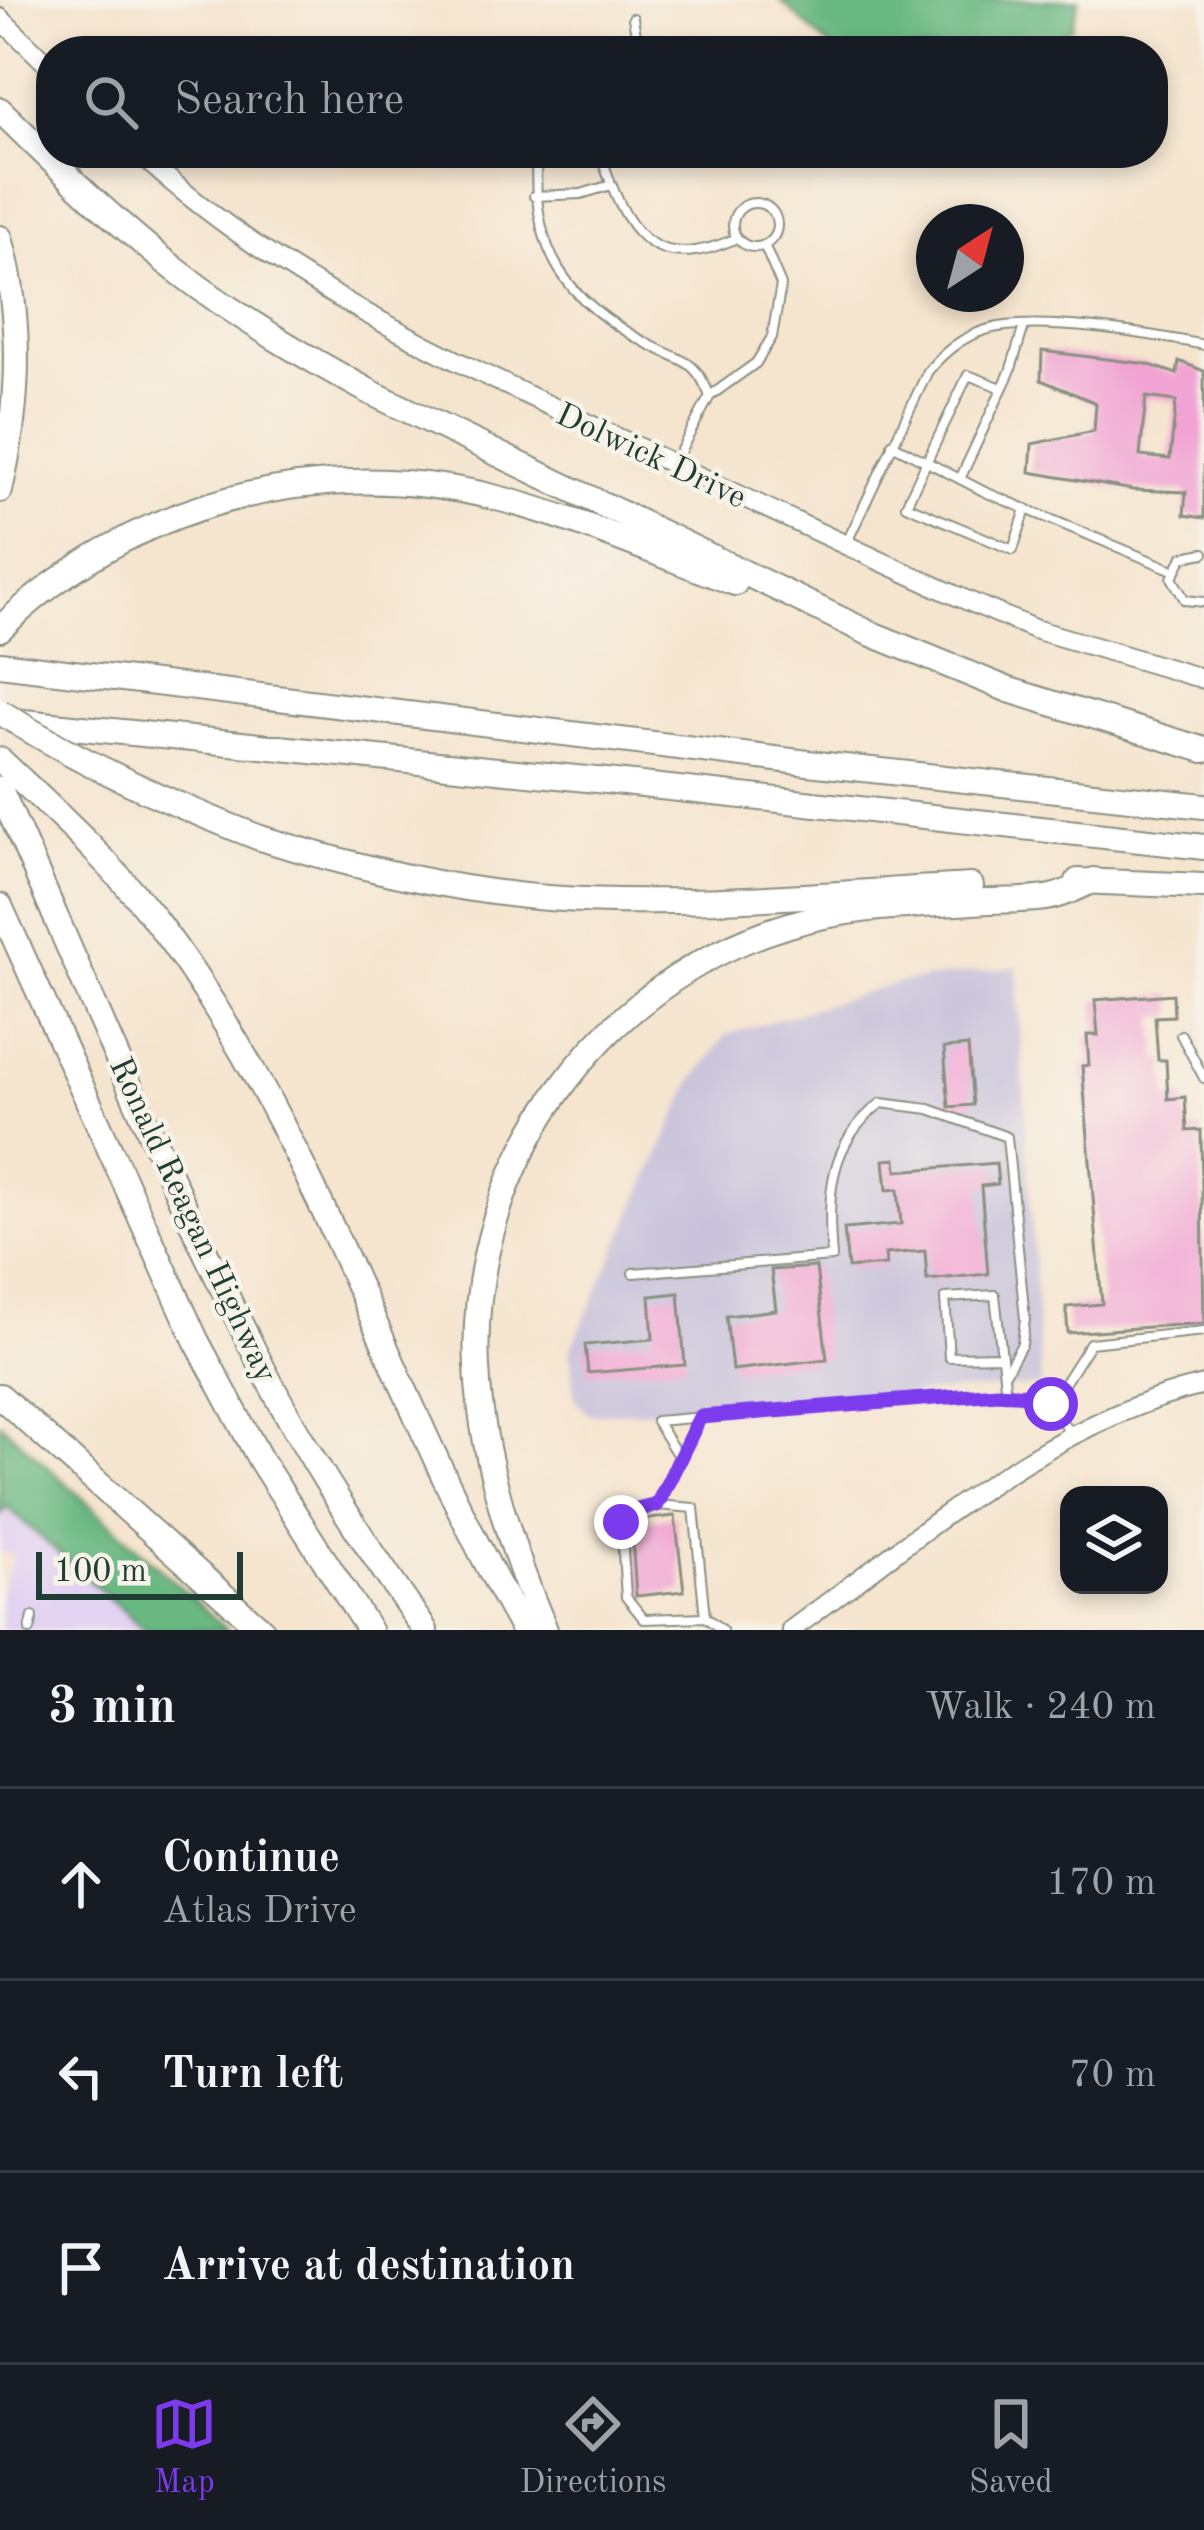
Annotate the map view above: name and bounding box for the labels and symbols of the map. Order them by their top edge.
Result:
north arrow [916,204,1024,312]
street label: Dolwick Drive [550,399,751,516]
street label: Ronald Reagan Highway [102,1053,282,1388]
route start [1024,1377,1078,1431]
route end [594,1495,648,1549]
scale bar [36,1546,243,1599]

